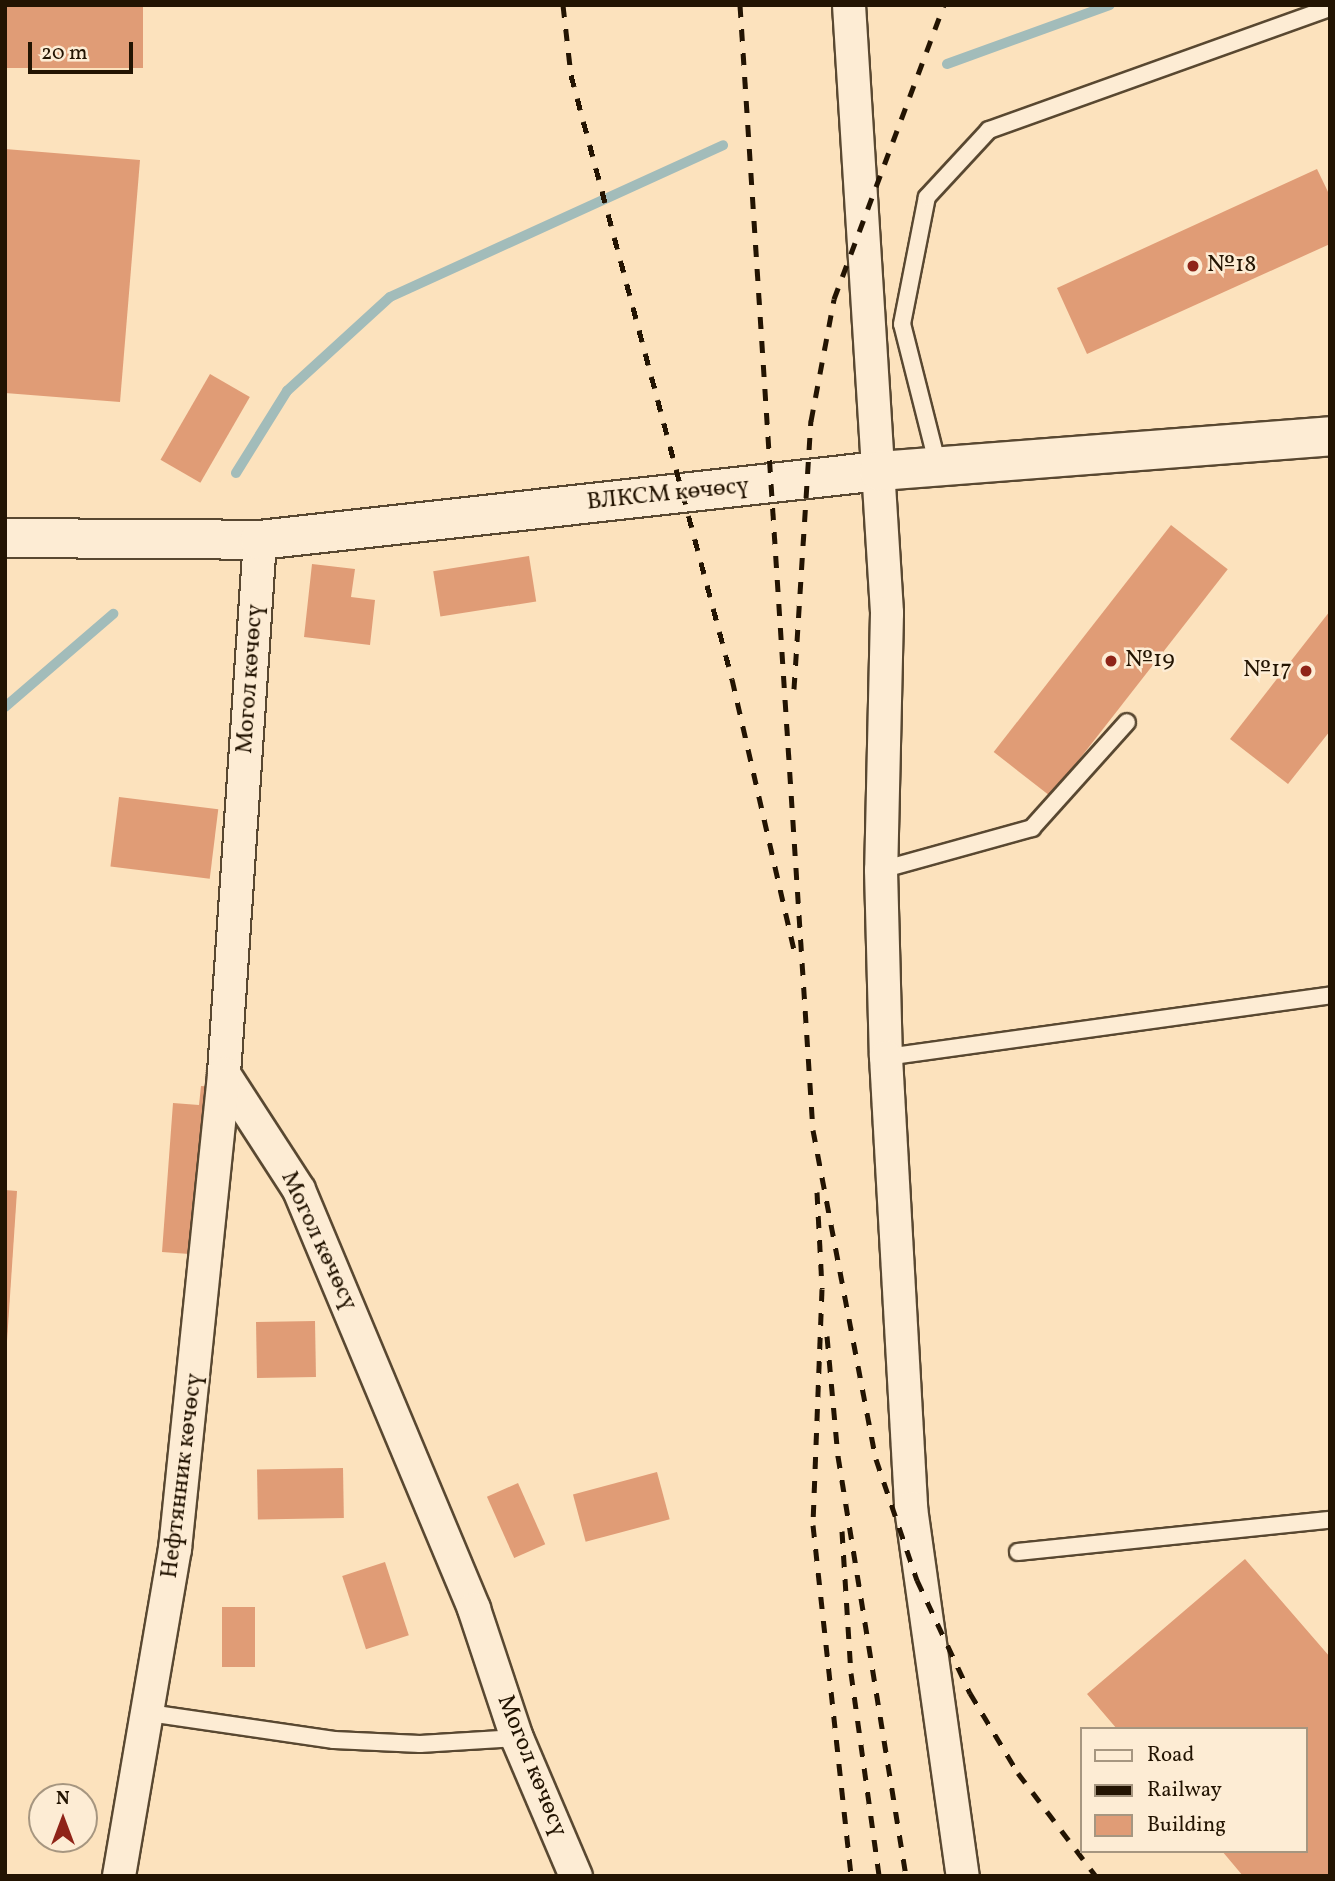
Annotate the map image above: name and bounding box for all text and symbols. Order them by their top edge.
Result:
scale bar [32,28,136,72]
text: 20 m [41,39,87,68]
place label: №18 [1207,252,1257,280]
marker: №18 [1185,258,1201,274]
street label: ВЛКСМ көчөсү [585,472,751,518]
street label: Могол көчөсү [231,603,271,755]
place label: №19 [1125,647,1175,675]
marker: №19 [1103,653,1119,669]
place label: №17 [1243,657,1292,685]
marker: №17 [1298,663,1314,679]
street label: Могол көчөсү [273,1167,363,1315]
street label: Нефтянник көчөсү [156,1372,210,1580]
street label: Могол көчөсү [490,1691,572,1841]
legend [1080,1727,1307,1853]
text: Road [1147,1741,1194,1770]
text: Railway [1147,1776,1222,1805]
north arrow [28,1783,98,1853]
text: N [56,1786,70,1812]
text: Building [1147,1811,1226,1840]

